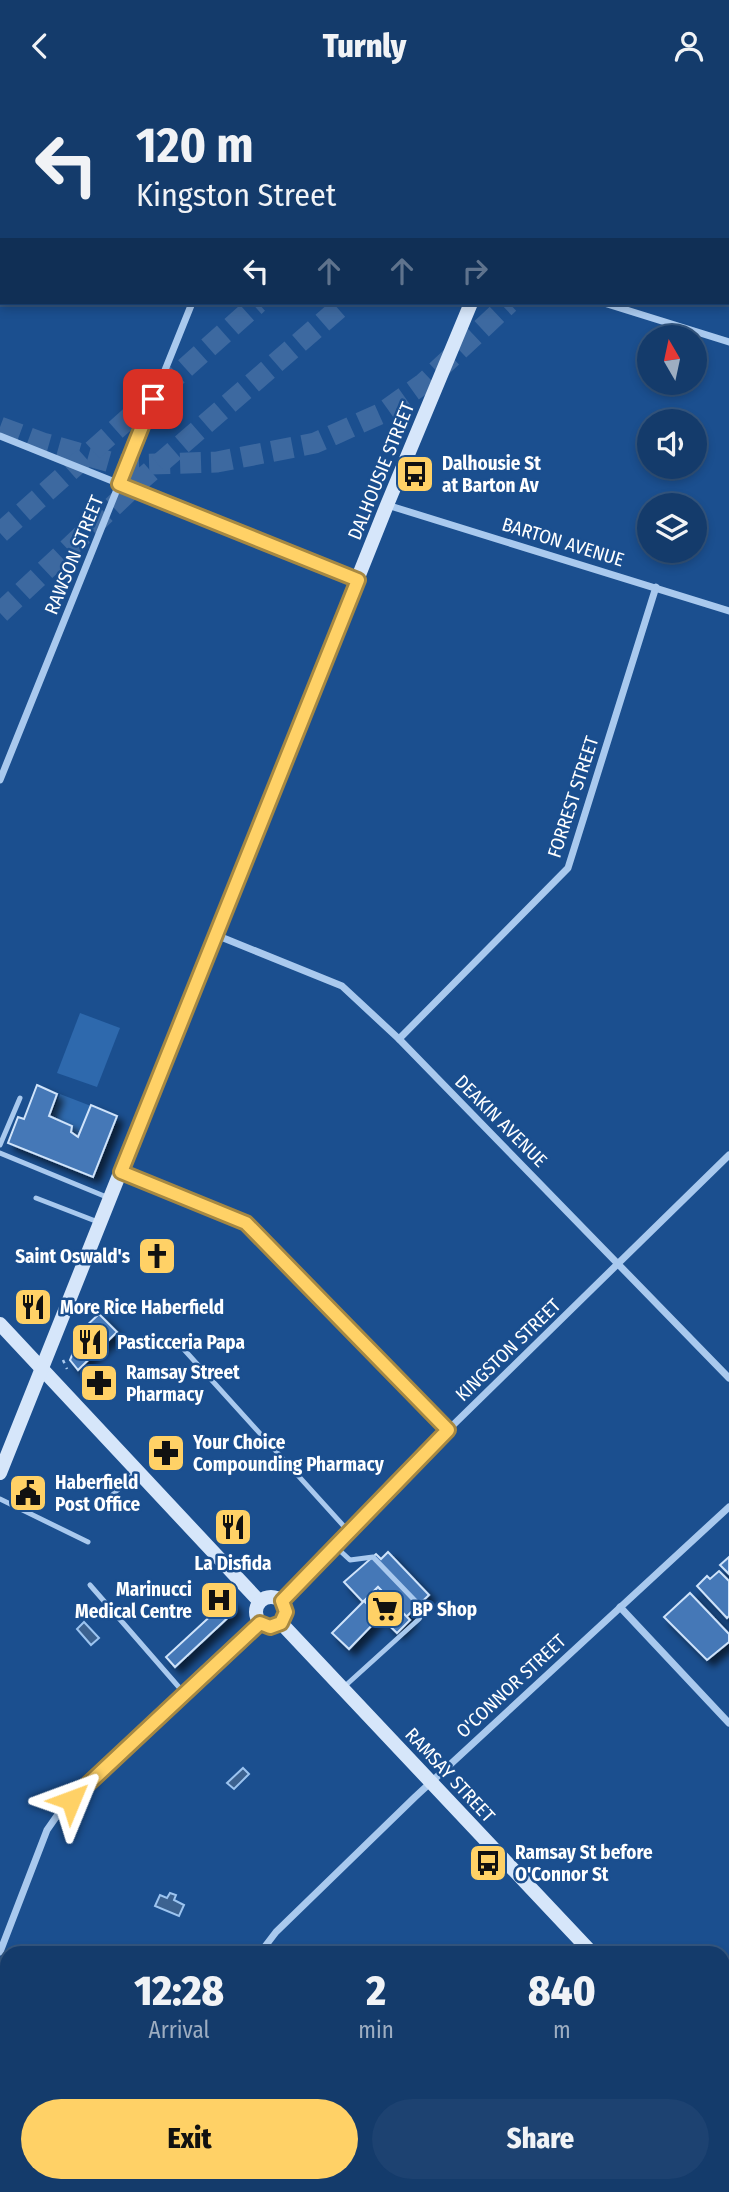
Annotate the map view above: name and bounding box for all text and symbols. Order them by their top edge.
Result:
icon: back [21,27,59,65]
text: Turnly [323,27,406,65]
icon: person [670,27,708,65]
text: 120 m [136,116,254,175]
icon: left [21,119,112,210]
text: Kingston Street [136,176,336,214]
icon: left [237,252,275,290]
icon: ahead [310,252,348,290]
icon: ahead [383,252,421,290]
icon: right [456,252,494,290]
north arrow [637,325,707,395]
map controls [637,325,707,563]
pin [123,369,183,429]
icon: arrive [134,380,172,418]
street label: DALHOUSIE STREET [343,399,419,543]
button: sound [637,409,707,479]
place label: Dalhousie St at Barton Av [442,452,541,497]
bus stop icon: Dalhousie St at Barton Av [394,453,436,495]
street label: RAWSON STREET [40,492,108,618]
button: layers [637,493,707,563]
street label: BARTON AVENUE [499,513,627,571]
street label: FORREST STREET [543,733,604,861]
street label: DEAKIN AVENUE [450,1070,552,1172]
church icon: Saint Oswald's [136,1235,178,1277]
place label: Saint Oswald's [15,1245,131,1268]
restaurant icon: More Rice Haberfield [12,1286,54,1328]
street label: KINGSTON STREET [451,1294,566,1406]
place label: More Rice Haberfield [60,1296,224,1319]
restaurant icon: Pasticceria Papa [69,1321,111,1363]
place label: Pasticceria Papa [117,1331,245,1354]
place label: Ramsay Street Pharmacy [126,1361,240,1406]
pharmacy icon: Ramsay Street Pharmacy [78,1362,120,1404]
place label: Your Choice Compounding Pharmacy [192,1431,385,1476]
pharmacy icon: Your Choice Compounding Pharmacy [145,1432,187,1474]
place label: Haberfield Post Office [55,1471,140,1516]
public building icon: Haberfield Post Office [7,1472,49,1514]
restaurant icon: La Disfida [212,1506,254,1548]
place label: La Disfida [195,1552,271,1575]
place label: Marinucci Medical Centre [75,1578,192,1623]
hospital icon: Marinucci Medical Centre [198,1579,240,1621]
supermarket icon: BP Shop [364,1588,406,1630]
place label: BP Shop [412,1598,477,1621]
street label: O'CONNOR STREET [451,1629,571,1743]
street label: RAMSAY STREET [400,1723,500,1827]
position arrow [34,1763,108,1837]
place label: Ramsay St before O'Connor St [515,1841,653,1886]
bus stop icon: Ramsay St before O'Connor St [467,1842,509,1884]
text: 12:28 [134,1966,224,2016]
text: 2 [366,1966,386,2016]
text: 840 [528,1966,596,2016]
text: Arrival [149,2016,210,2044]
text: min [358,2016,394,2044]
text: m [553,2016,571,2044]
button: Exit [21,2099,358,2179]
button: Share [372,2099,709,2179]

